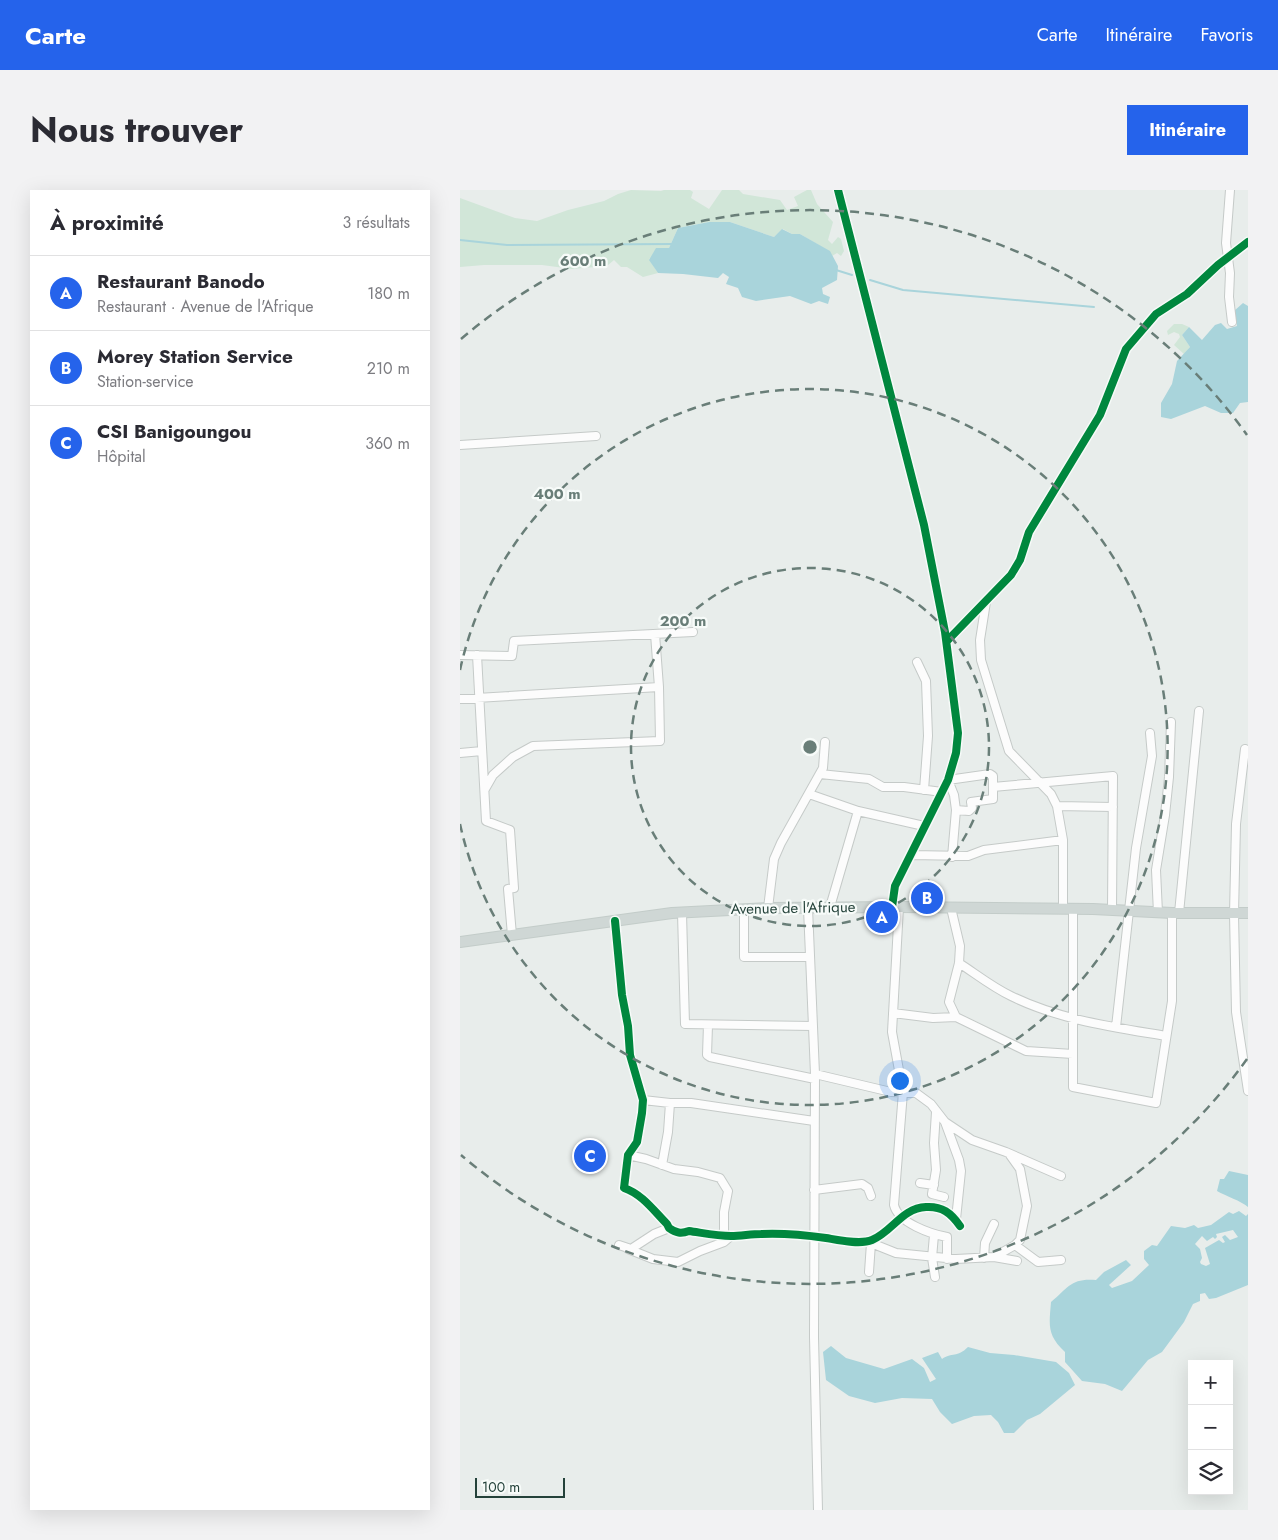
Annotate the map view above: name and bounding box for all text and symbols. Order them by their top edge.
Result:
text: Carte [25,18,86,53]
text: Carte [1037,22,1078,48]
text: Itinéraire [1106,22,1172,48]
text: Favoris [1200,22,1253,48]
text: Nous trouver [30,105,243,155]
button: Itinéraire [1127,105,1248,155]
text: À proximité [50,208,164,238]
text: 3 résultats [343,211,410,234]
text: 600 m [560,250,606,272]
text: Restaurant Banodo [97,268,265,295]
text: A [60,282,72,305]
text: 180 m [367,282,410,305]
text: Restaurant · Avenue de l'Afrique [97,295,314,318]
text: Morey Station Service [97,343,293,370]
text: B [61,357,71,380]
text: 210 m [367,357,410,380]
text: Station-service [97,370,194,393]
text: CSI Banigoungou [97,418,251,445]
text: C [60,432,72,455]
text: 360 m [365,432,410,455]
text: Hôpital [97,445,146,468]
text: 400 m [533,483,581,505]
text: 200 m [660,610,706,632]
centre of rings [801,738,819,756]
pin: B [911,879,943,917]
street label: Avenue de l'Afrique [730,896,856,920]
pin: A [866,898,898,936]
your location [887,1068,913,1094]
pin: C [574,1137,606,1175]
map controls [1188,1360,1233,1495]
button: + [1188,1360,1233,1405]
button: − [1188,1405,1233,1450]
button: layers [1188,1450,1233,1495]
scale bar [475,1475,565,1498]
text: 100 m [482,1477,520,1497]

